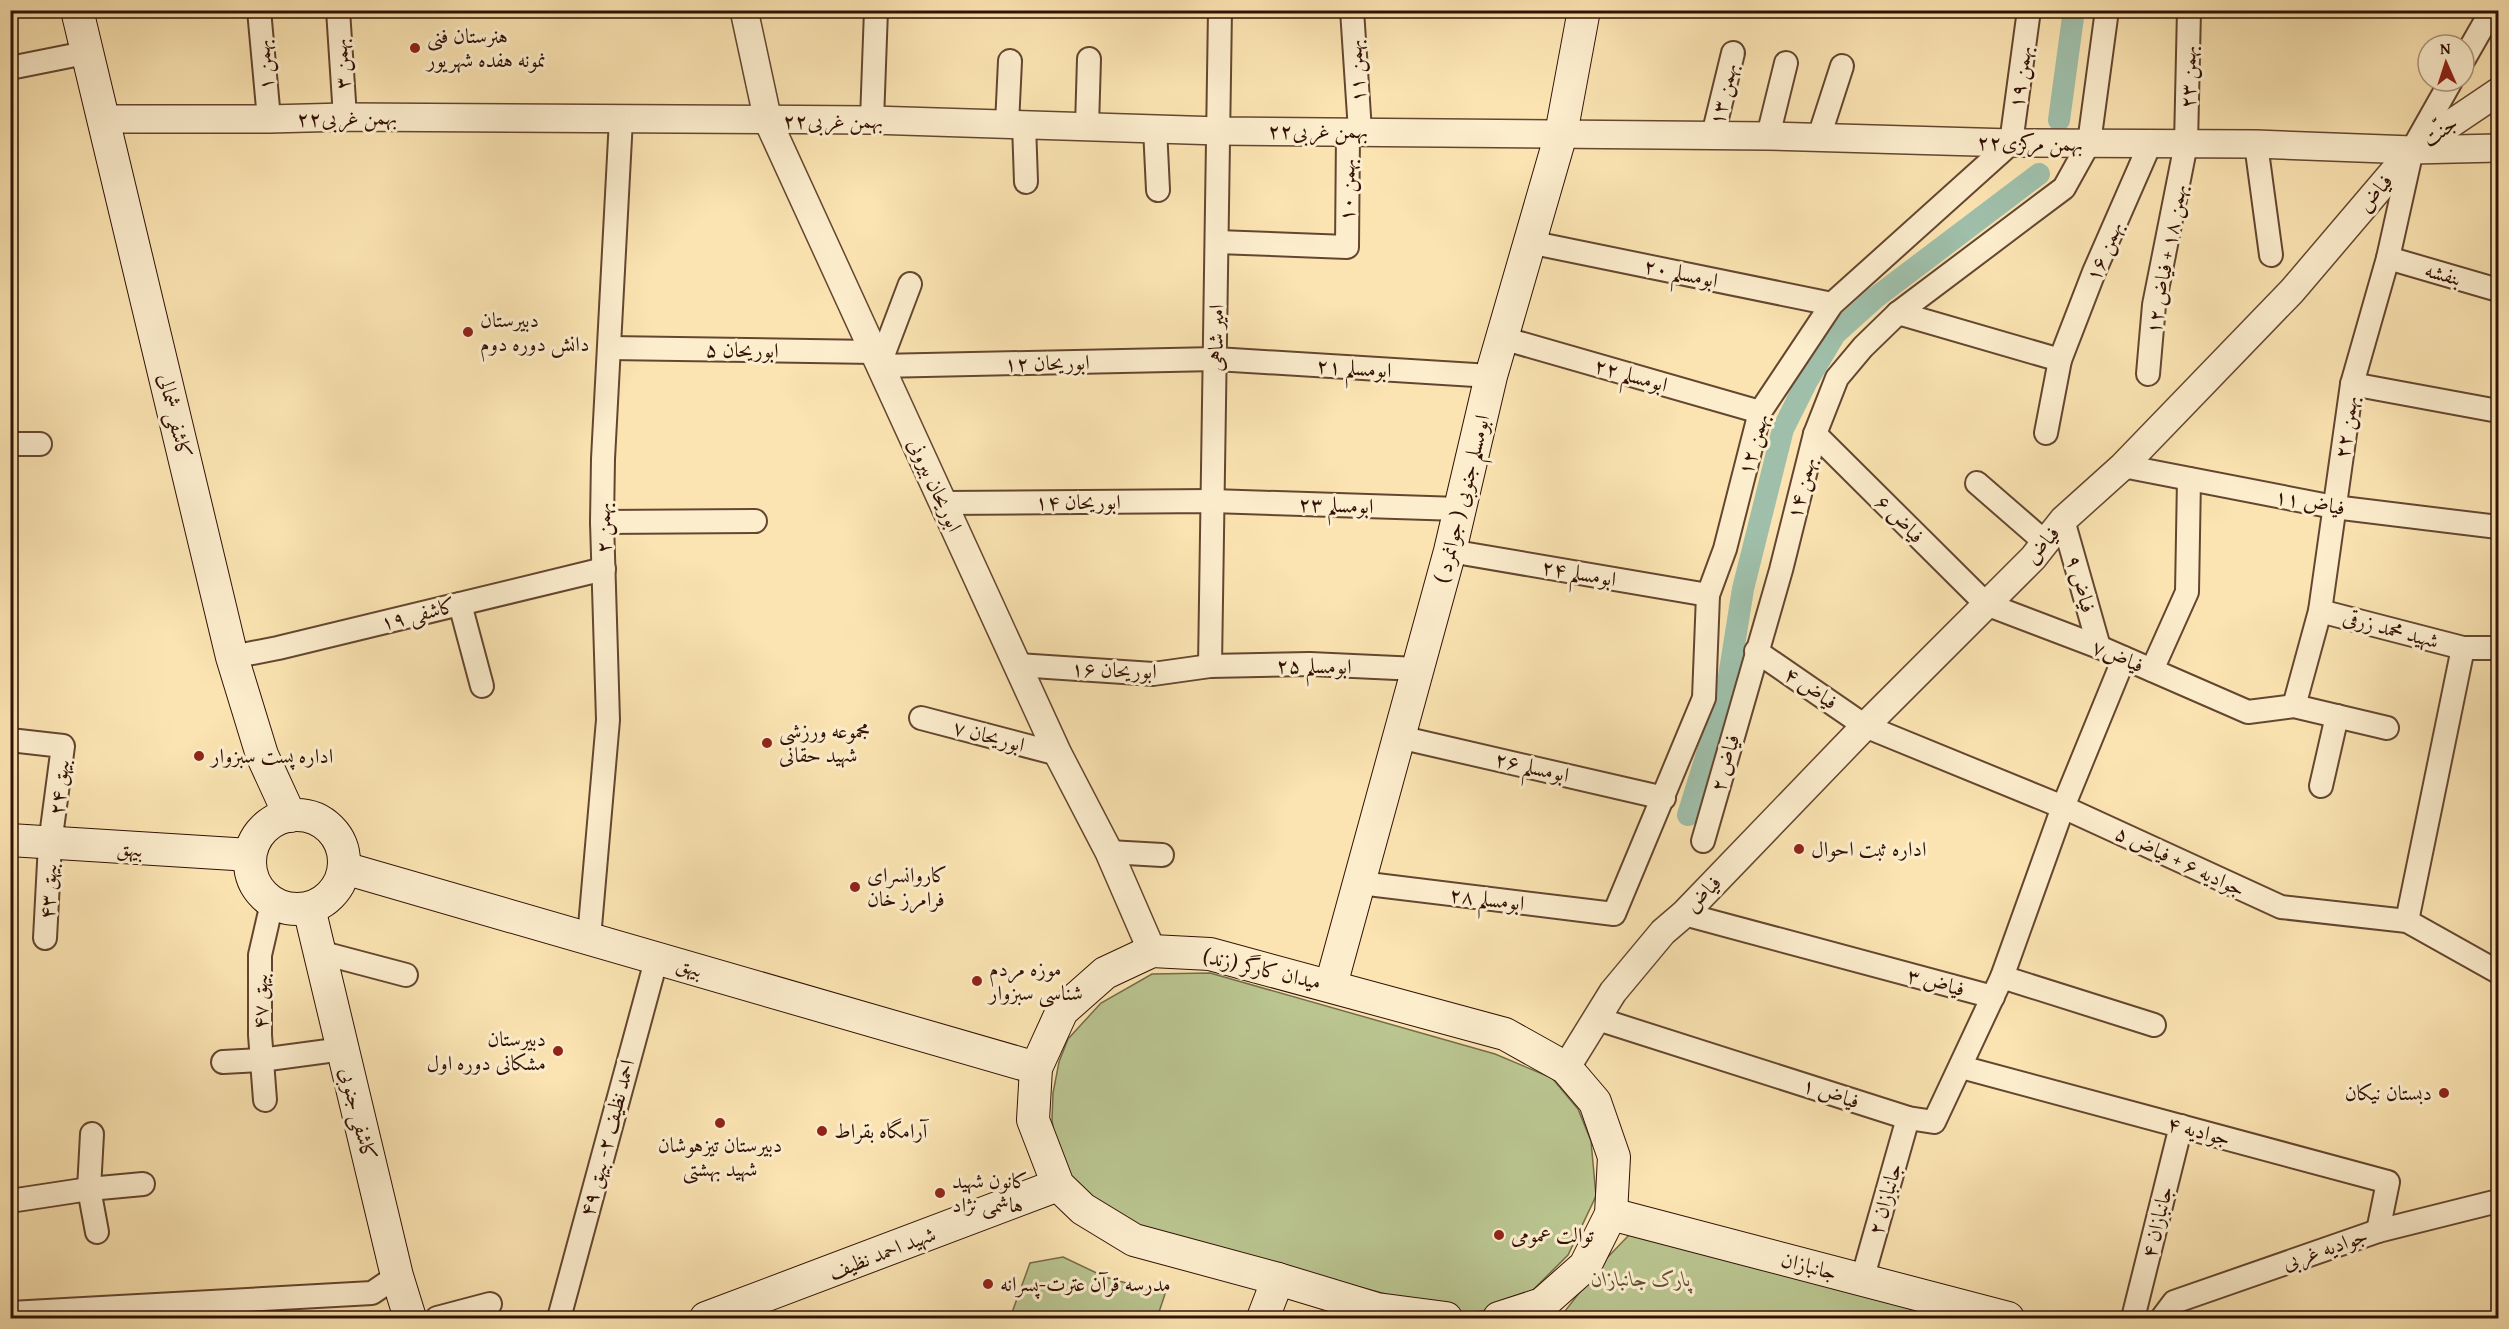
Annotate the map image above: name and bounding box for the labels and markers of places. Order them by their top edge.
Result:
place label: هنرستان فنی نمونه هفده شهریور [425,20,546,75]
marker: هنرستان فنی نمونه هفده شهریور [408,41,422,55]
place label: دبیرستان دانش دوره دوم [480,304,589,362]
marker: دبیرستان دانش دوره دوم [461,325,475,339]
place label: مجموعه ورزشی شهید حقانی [779,715,870,770]
marker: مجموعه ورزشی شهید حقانی [760,736,774,750]
place label: اداره پست سبزوار [209,740,333,771]
marker: اداره پست سبزوار [192,749,206,763]
place label: اداره ثبت احوال [1811,833,1927,864]
marker: اداره ثبت احوال [1792,842,1806,856]
place label: کاروانسرای فرامرز خان [867,859,948,914]
marker: کاروانسرای فرامرز خان [848,880,862,894]
place label: موزه مردم شناسی سبزوار [987,953,1083,1008]
marker: موزه مردم شناسی سبزوار [970,974,984,988]
place label: دبیرستان مشکانی دوره اول [427,1023,546,1078]
marker: دبیرستان مشکانی دوره اول [551,1044,565,1058]
place label: دبستان نیکان [2345,1077,2432,1108]
marker: دبستان نیکان [2437,1086,2451,1100]
place label: آرامگاه بقراط [834,1115,930,1146]
marker: دبیرستان تیزهوشان شهید بهشتی [713,1116,727,1130]
marker: آرامگاه بقراط [815,1124,829,1138]
place label: دبیرستان تیزهوشان شهید بهشتی [658,1129,782,1184]
place label: کانون شهید هاشمی نژاد [952,1165,1028,1220]
marker: کانون شهید هاشمی نژاد [933,1186,947,1200]
place label: توالت عمومی [1511,1219,1595,1250]
marker: توالت عمومی [1492,1228,1506,1242]
place label: مدرسه قرآن عترت-پسرانه [1000,1268,1171,1299]
marker: مدرسه قرآن عترت-پسرانه [981,1277,995,1291]

